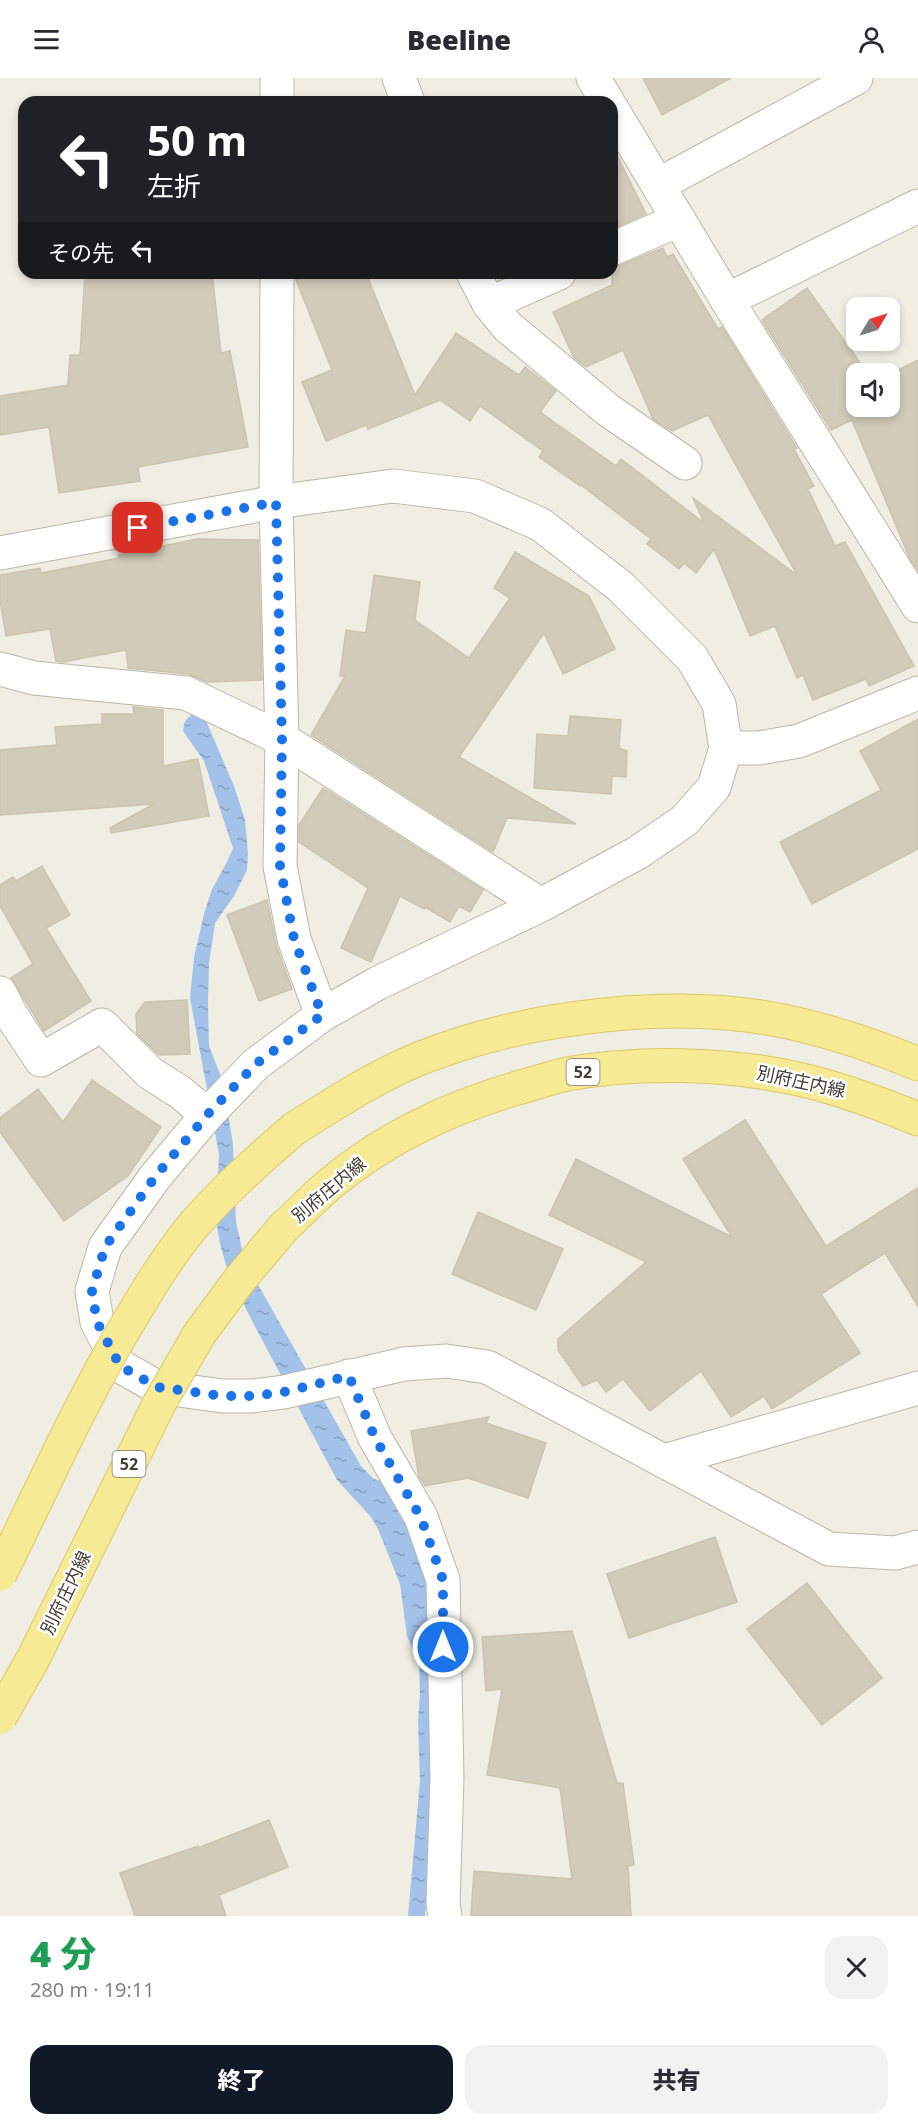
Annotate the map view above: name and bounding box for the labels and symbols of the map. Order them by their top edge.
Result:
north arrow [846,297,900,351]
pin [112,502,163,553]
road number: 52 [566,1059,600,1085]
street label: 別府庄内線 [755,1060,848,1102]
street label: 別府庄内線 [286,1151,371,1227]
road number: 52 [112,1451,146,1477]
street label: 別府庄内線 [35,1547,96,1638]
position arrow [411,1615,475,1679]

